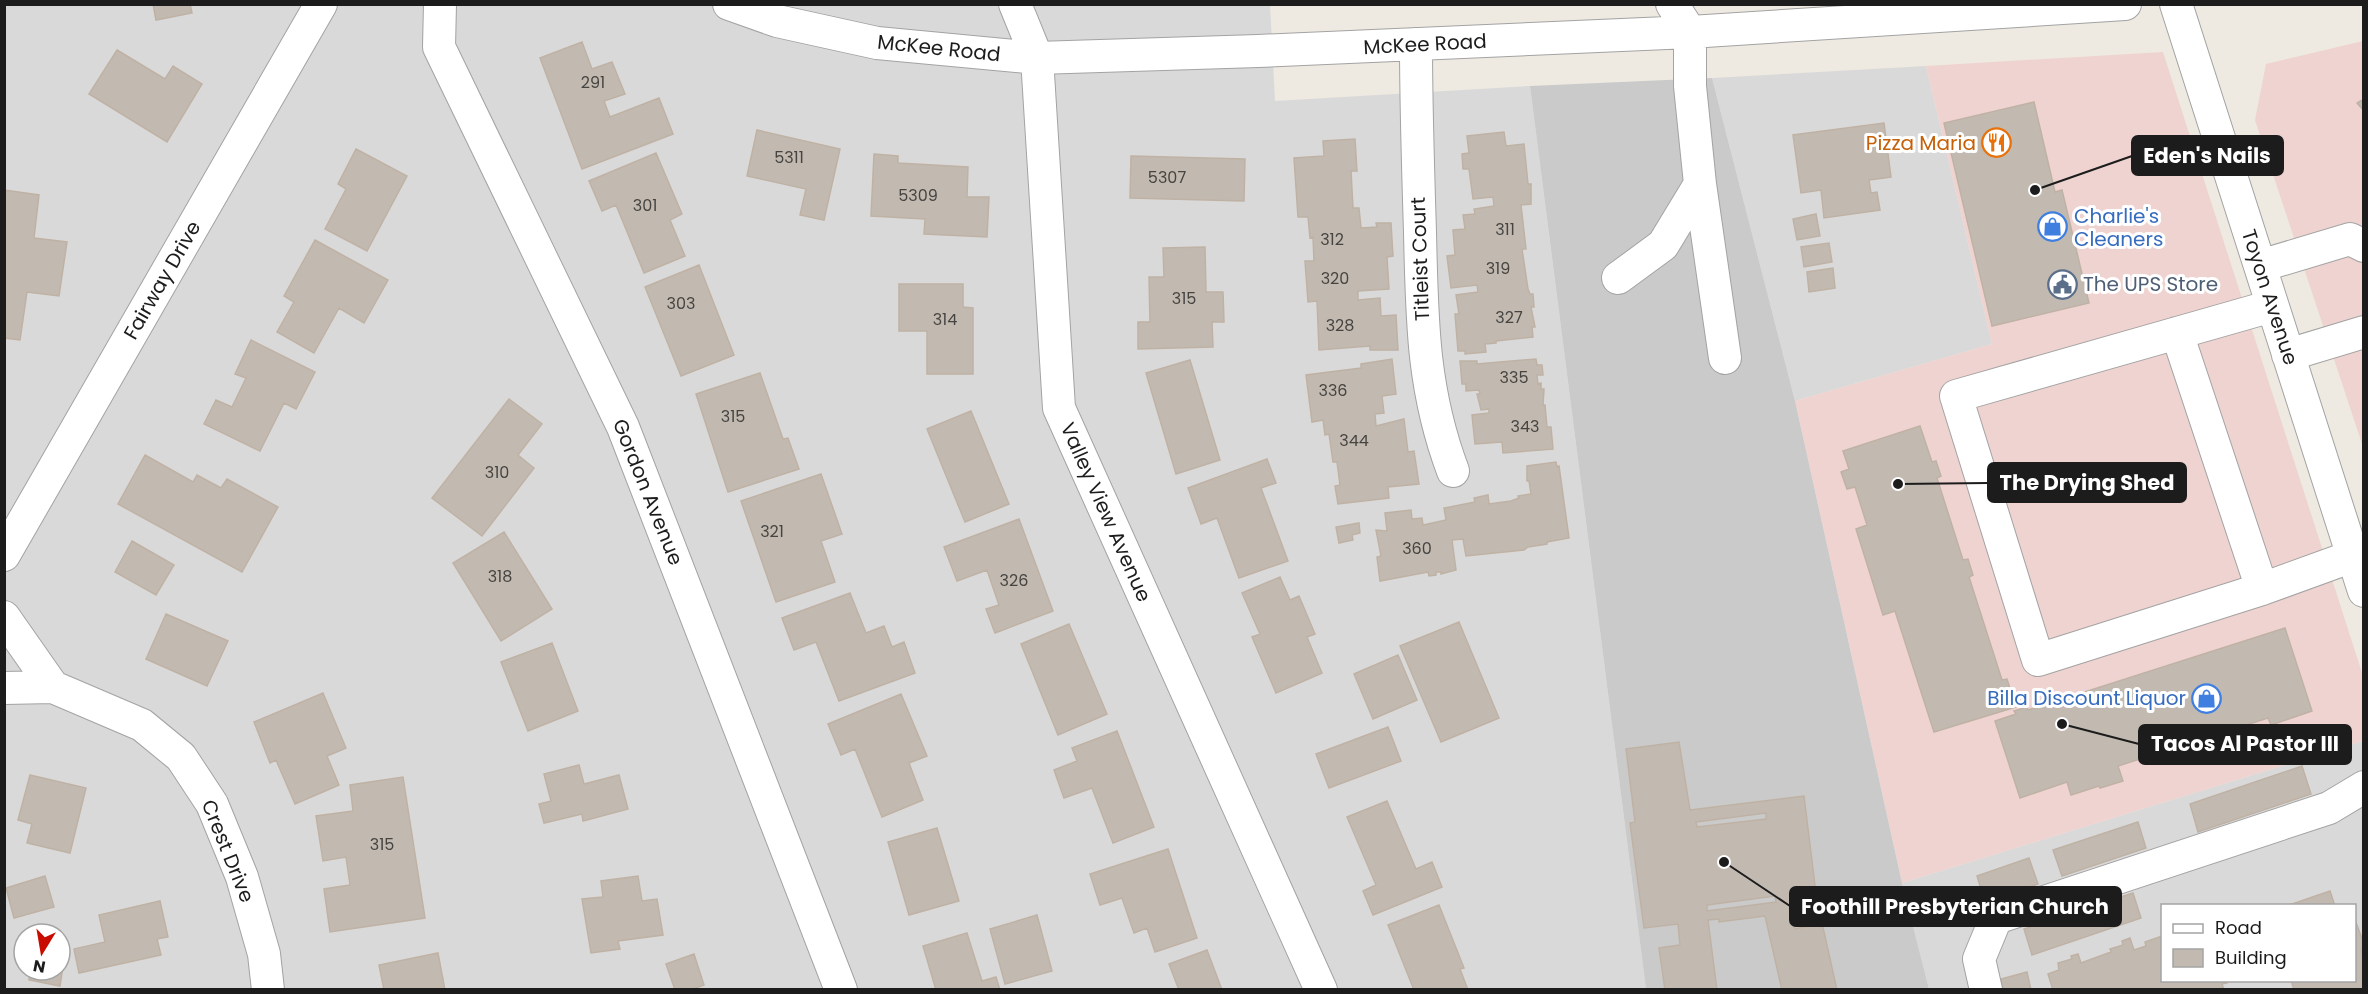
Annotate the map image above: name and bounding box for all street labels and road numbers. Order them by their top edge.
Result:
street label: McKee Road [1363,27,1487,61]
street label: McKee Road [876,28,1002,68]
street label: Titleist Court [1404,196,1436,322]
street label: Fairway Drive [117,216,207,344]
street label: Toyon Avenue [2235,226,2305,368]
street label: Gordon Avenue [606,415,690,569]
street label: Valley View Avenue [1054,418,1158,606]
street label: Crest Drive [195,795,261,907]

